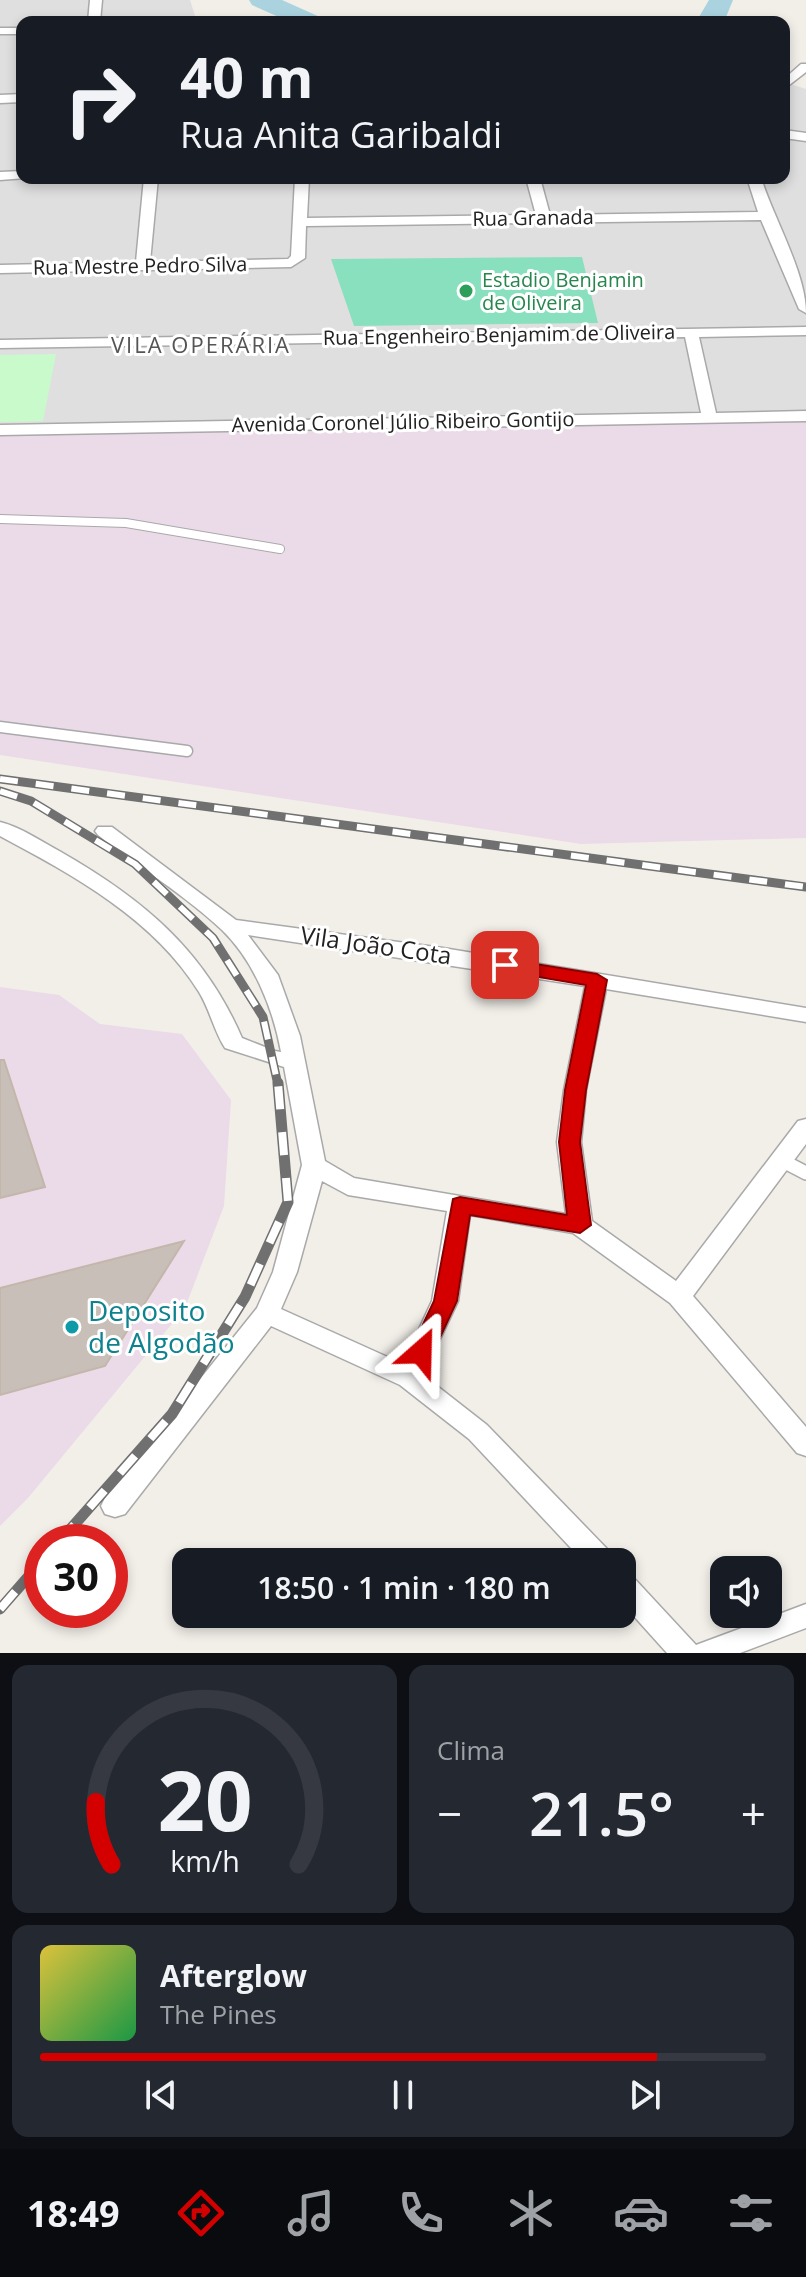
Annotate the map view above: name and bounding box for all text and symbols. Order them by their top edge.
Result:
text: 40 m [180,38,314,114]
icon: right [48,48,152,152]
text: Rua Anita Garibaldi [180,110,502,159]
street label: Rua Granada [472,203,594,232]
street label: Rua Mestre Pedro Silva [33,250,247,281]
place label: Estadio Benjamin de Oliveira [482,266,644,316]
marker: Estadio Benjamin de Oliveira [457,282,475,300]
street label: Rua Engenheiro Benjamim de Oliveira [323,318,675,351]
district label: VILA OPERÁRIA [111,329,291,359]
street label: Avenida Coronel Júlio Ribeiro Gontijo [231,405,575,438]
street label: Vila João Cota [298,918,454,971]
pin [471,931,539,999]
icon: arrive [483,943,527,987]
place label: Deposito de Algodão [88,1291,234,1361]
position arrow [379,1310,463,1394]
marker: Deposito de Algodão [63,1318,81,1336]
speed limit sign: 30 [24,1524,128,1628]
map controls [710,1556,782,1628]
button: sound [710,1556,782,1628]
text: 18:50 · 1 min · 180 m [257,1567,551,1608]
text: Clima [437,1732,505,1768]
text: 20 [157,1742,252,1855]
text: 21.5° [529,1772,674,1854]
text: − [437,1783,462,1843]
text: + [741,1783,766,1843]
text: km/h [170,1841,239,1880]
text: Afterglow [160,1955,307,1996]
text: The Pines [160,1996,277,2032]
icon: previous [139,2073,183,2117]
icon: pause [381,2073,425,2117]
icon: next [623,2073,667,2117]
icon: directions [173,2185,229,2241]
icon: music [283,2185,339,2241]
icon: phone [393,2185,449,2241]
icon: climate [503,2185,559,2241]
icon: car [613,2185,669,2241]
icon: filters [723,2185,779,2241]
text: 18:49 [27,2189,120,2238]

